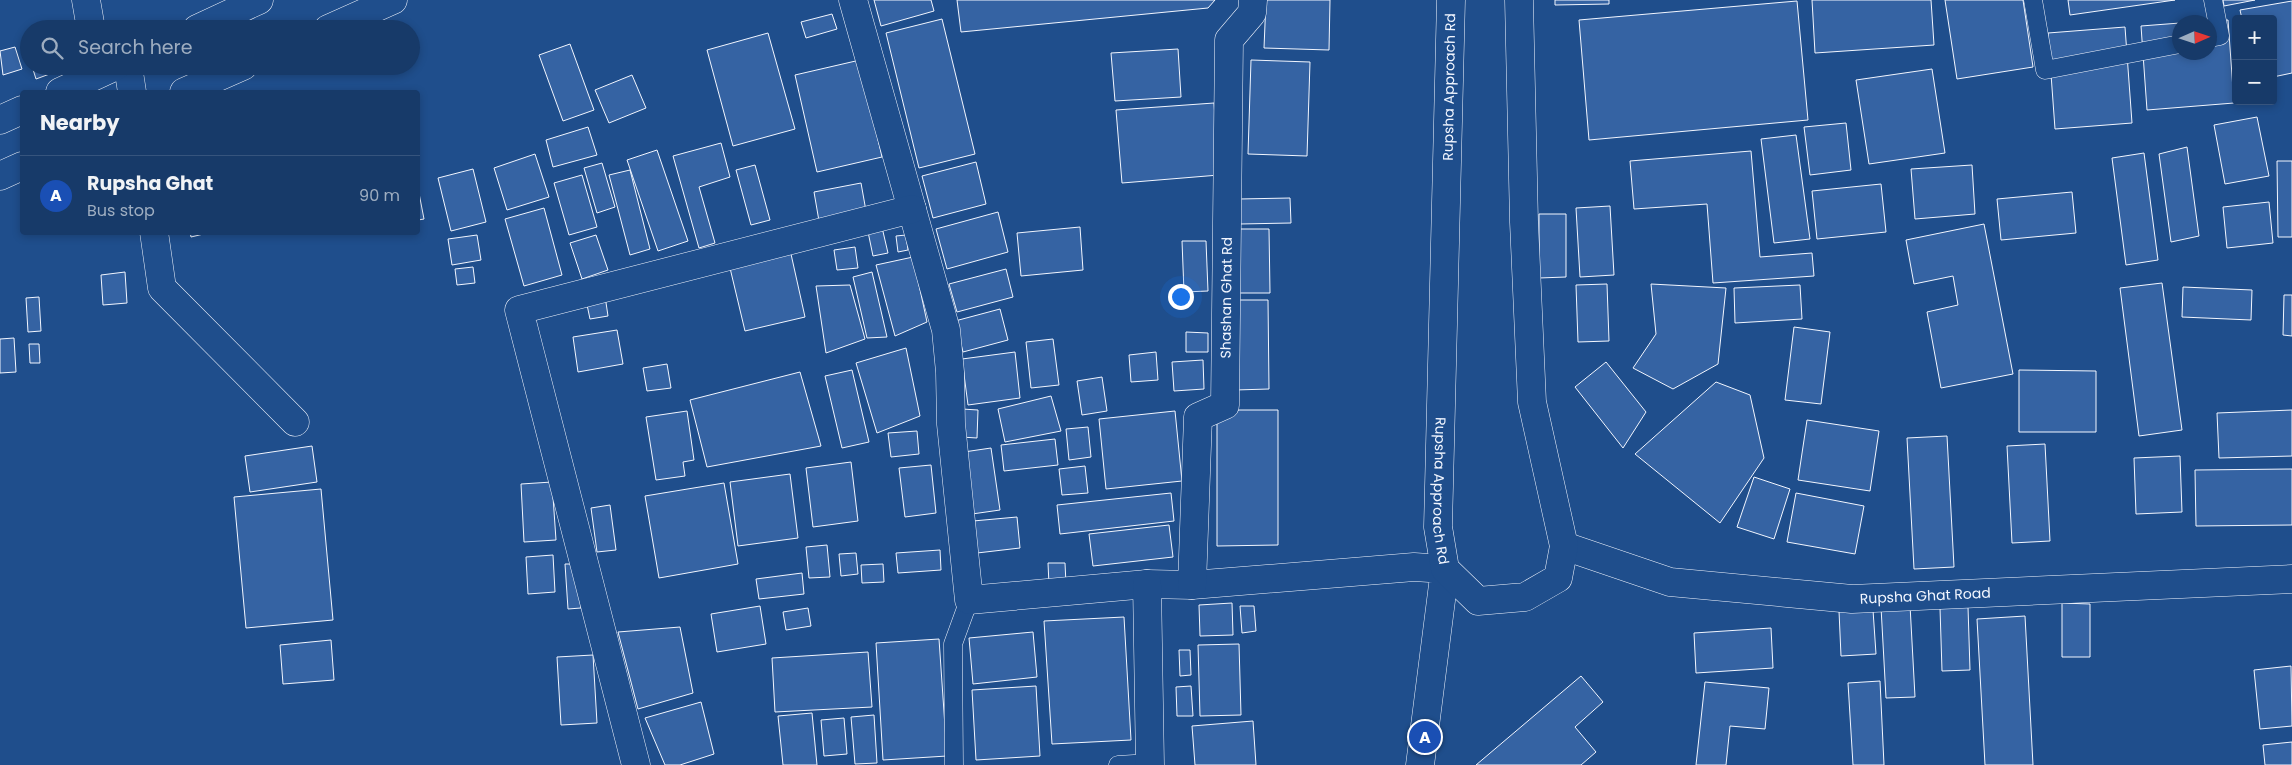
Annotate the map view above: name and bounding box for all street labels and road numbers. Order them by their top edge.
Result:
street label: Rupsha Approach Rd [1438,13,1460,161]
street label: Shashan Ghat Rd [1216,237,1237,358]
street label: Rupsha Approach Rd [1428,417,1454,566]
street label: Rupsha Ghat Road [1859,583,1991,609]

